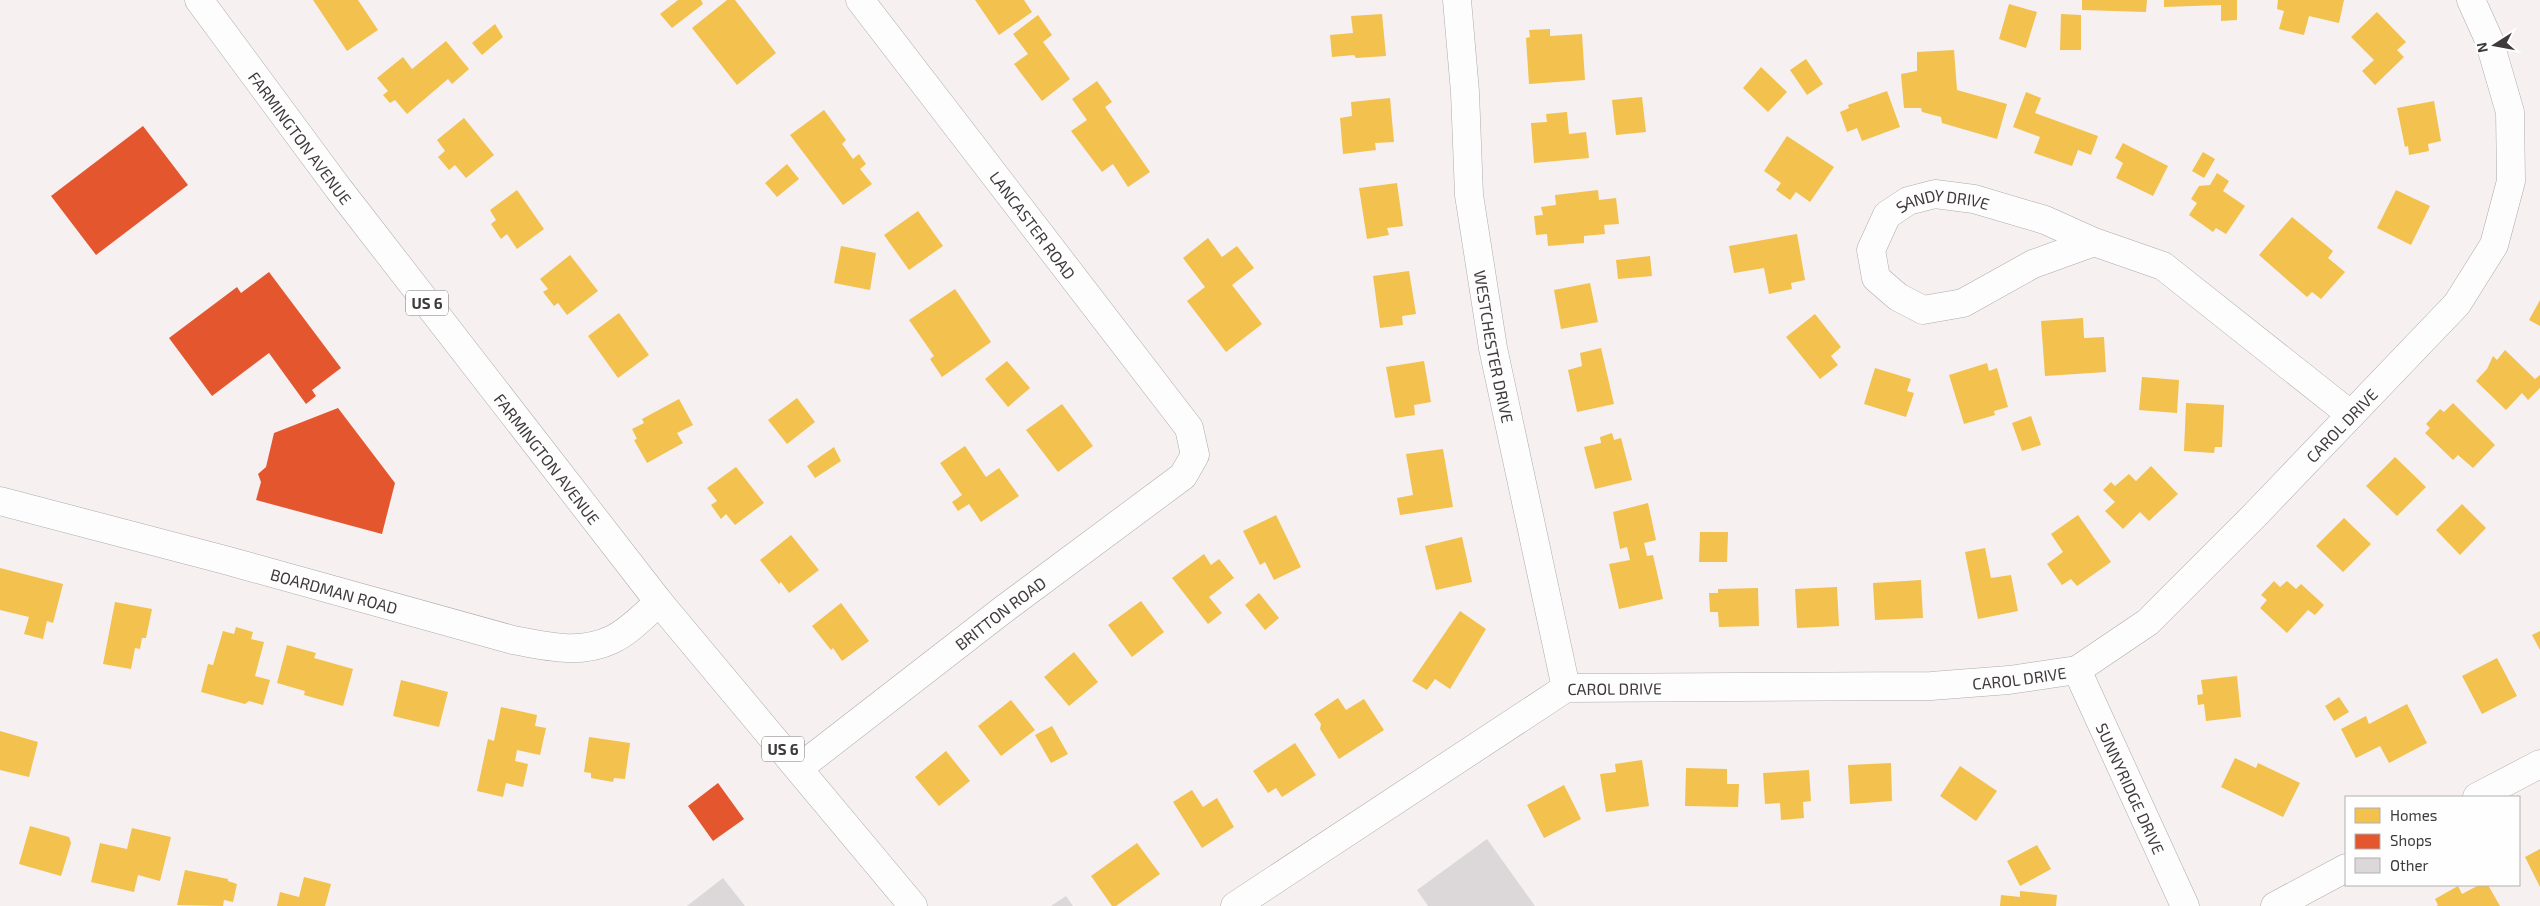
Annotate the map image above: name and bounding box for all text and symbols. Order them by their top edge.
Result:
north arrow [2470,20,2520,70]
text: N [2472,41,2491,54]
street label: FARMINGTON AVENUE [245,67,356,208]
street label: LANCASTER ROAD [986,167,1080,283]
street label: SANDY DRIVE [1892,185,1992,216]
street label: WESTCHESTER DRIVE [1471,269,1518,425]
road number: US 6 [406,290,448,316]
street label: CAROL DRIVE [2302,384,2381,466]
street label: FARMINGTON AVENUE [491,389,604,528]
street label: BOARDMAN ROAD [269,564,400,617]
street label: BRITTON ROAD [951,572,1049,653]
street label: CAROL DRIVE [1972,662,2067,692]
street label: CAROL DRIVE [1567,678,1662,697]
street label: SUNNYRIDGE DRIVE [2093,720,2169,857]
road number: US 6 [762,736,804,762]
legend [2345,796,2520,886]
text: Homes [2390,806,2437,824]
text: Shops [2390,831,2432,849]
text: Other [2390,856,2429,874]

